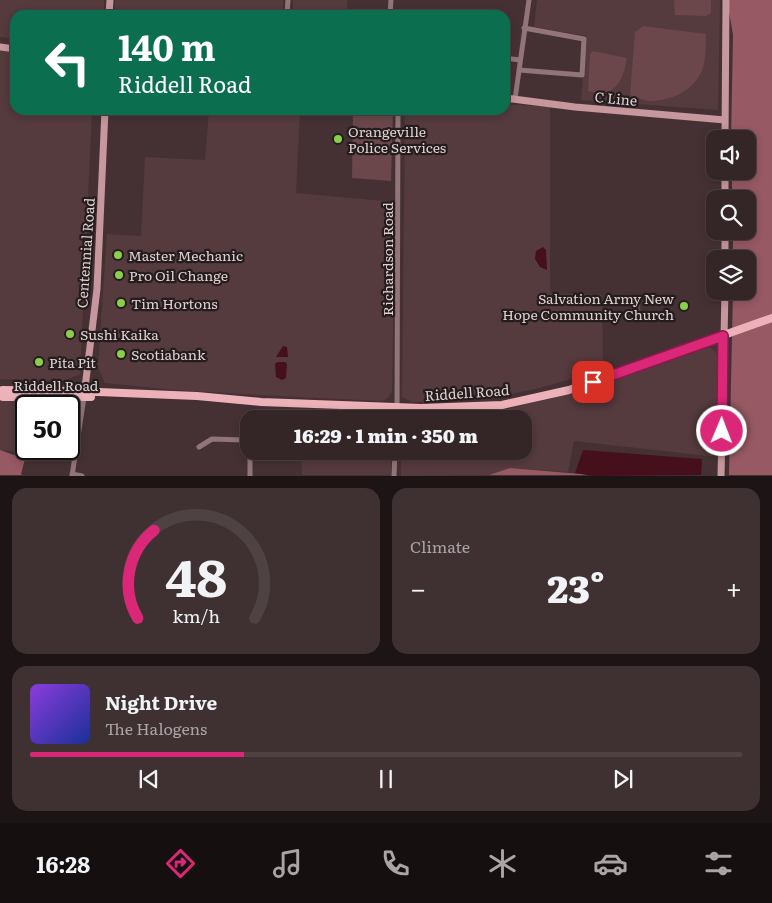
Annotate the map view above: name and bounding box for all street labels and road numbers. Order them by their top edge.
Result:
street label: C Line [594,86,638,110]
street label: Centennial Road [71,197,99,309]
street label: Richardson Road [377,202,397,316]
street label: Riddell Road [14,375,99,395]
street label: Riddell Road [424,379,510,405]

